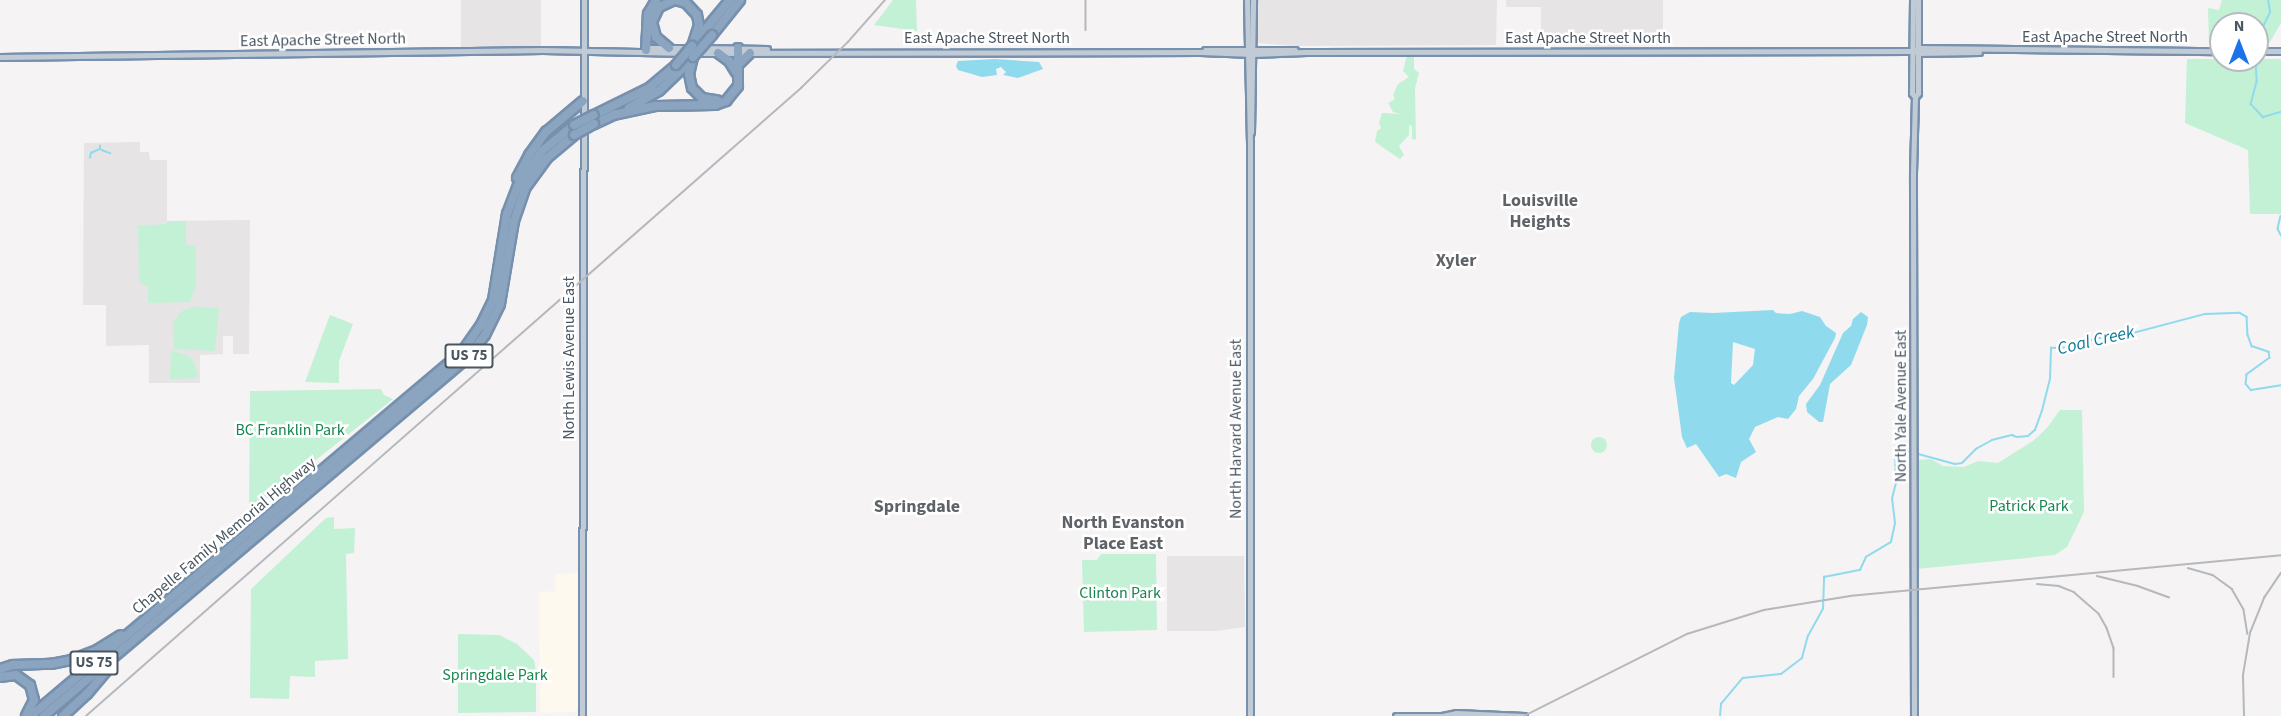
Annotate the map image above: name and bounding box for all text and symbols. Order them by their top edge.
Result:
north arrow [2209,12,2269,72]
text: N [2234,15,2244,37]
street label: East Apache Street North [2022,27,2188,47]
street label: East Apache Street North [904,28,1070,48]
street label: East Apache Street North [1505,28,1671,48]
street label: East Apache Street North [240,29,406,51]
district label: Louisville Heights [1502,191,1578,234]
district label: Xyler [1436,250,1476,272]
street label: North Lewis Avenue East [559,276,579,440]
water label: Coal Creek [2055,322,2137,360]
street label: North Yale Avenue East [1891,330,1911,482]
street label: North Harvard Avenue East [1226,339,1246,519]
road number: US 75 [444,344,494,368]
park label: BC Franklin Park [235,420,345,440]
street label: Chapelle Family Memorial Highway [128,454,320,618]
district label: Springdale [874,496,960,518]
park label: Patrick Park [1989,496,2069,516]
district label: North Evanston Place East [1062,513,1184,556]
park label: Clinton Park [1079,583,1161,603]
road number: US 75 [68,651,119,675]
park label: Springdale Park [442,665,548,685]

